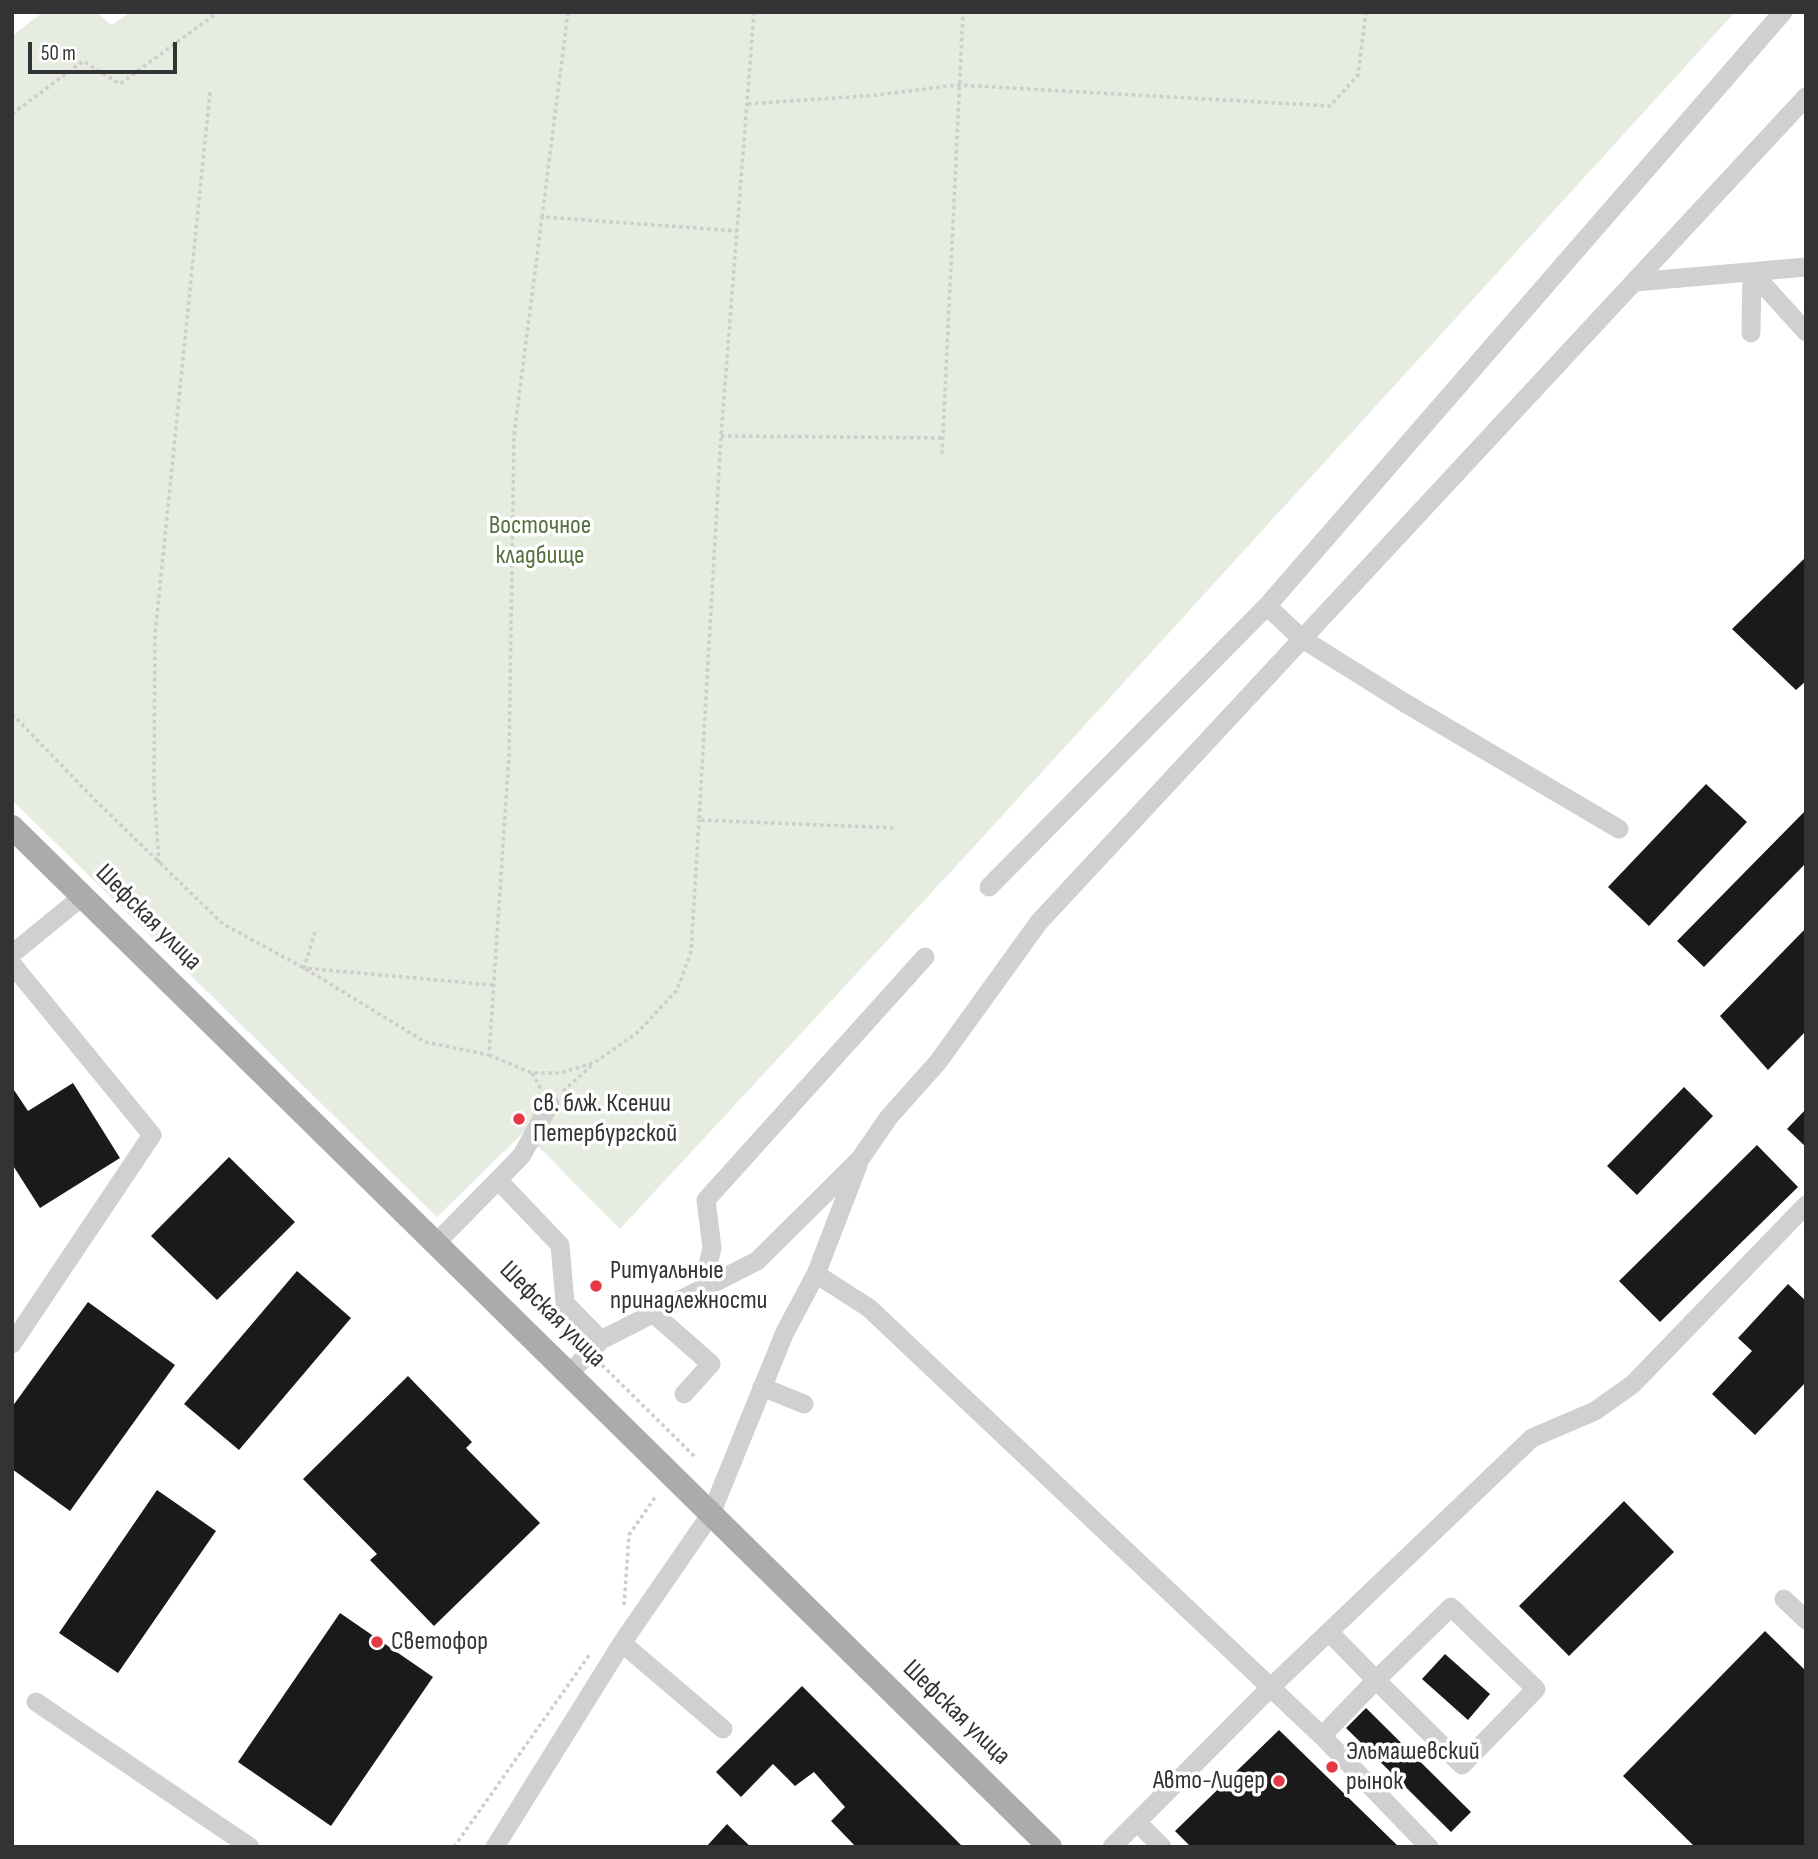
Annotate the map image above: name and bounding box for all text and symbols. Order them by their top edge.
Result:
scale bar [32,28,180,72]
text: 50 m [41,41,76,66]
park label: Восточное кладбище [489,510,591,572]
street label: Шефская улица [88,858,208,978]
place label: св. блж. Ксении Петербургской [533,1088,677,1150]
marker: св. блж. Ксении Петербургской [511,1111,527,1127]
street label: Шефская улица [492,1255,612,1375]
place label: Ритуальные принадлежности [610,1255,767,1316]
marker: Ритуальные принадлежности [588,1278,604,1294]
place label: Светофор [391,1626,488,1658]
marker: Светофор [369,1634,385,1650]
street label: Шефская улица [896,1654,1016,1772]
place label: Эльмашевский рынок [1346,1736,1480,1798]
marker: Эльмашевский рынок [1324,1759,1340,1775]
place label: Авто-Лидер [1153,1765,1265,1797]
marker: Авто-Лидер [1271,1773,1287,1789]

